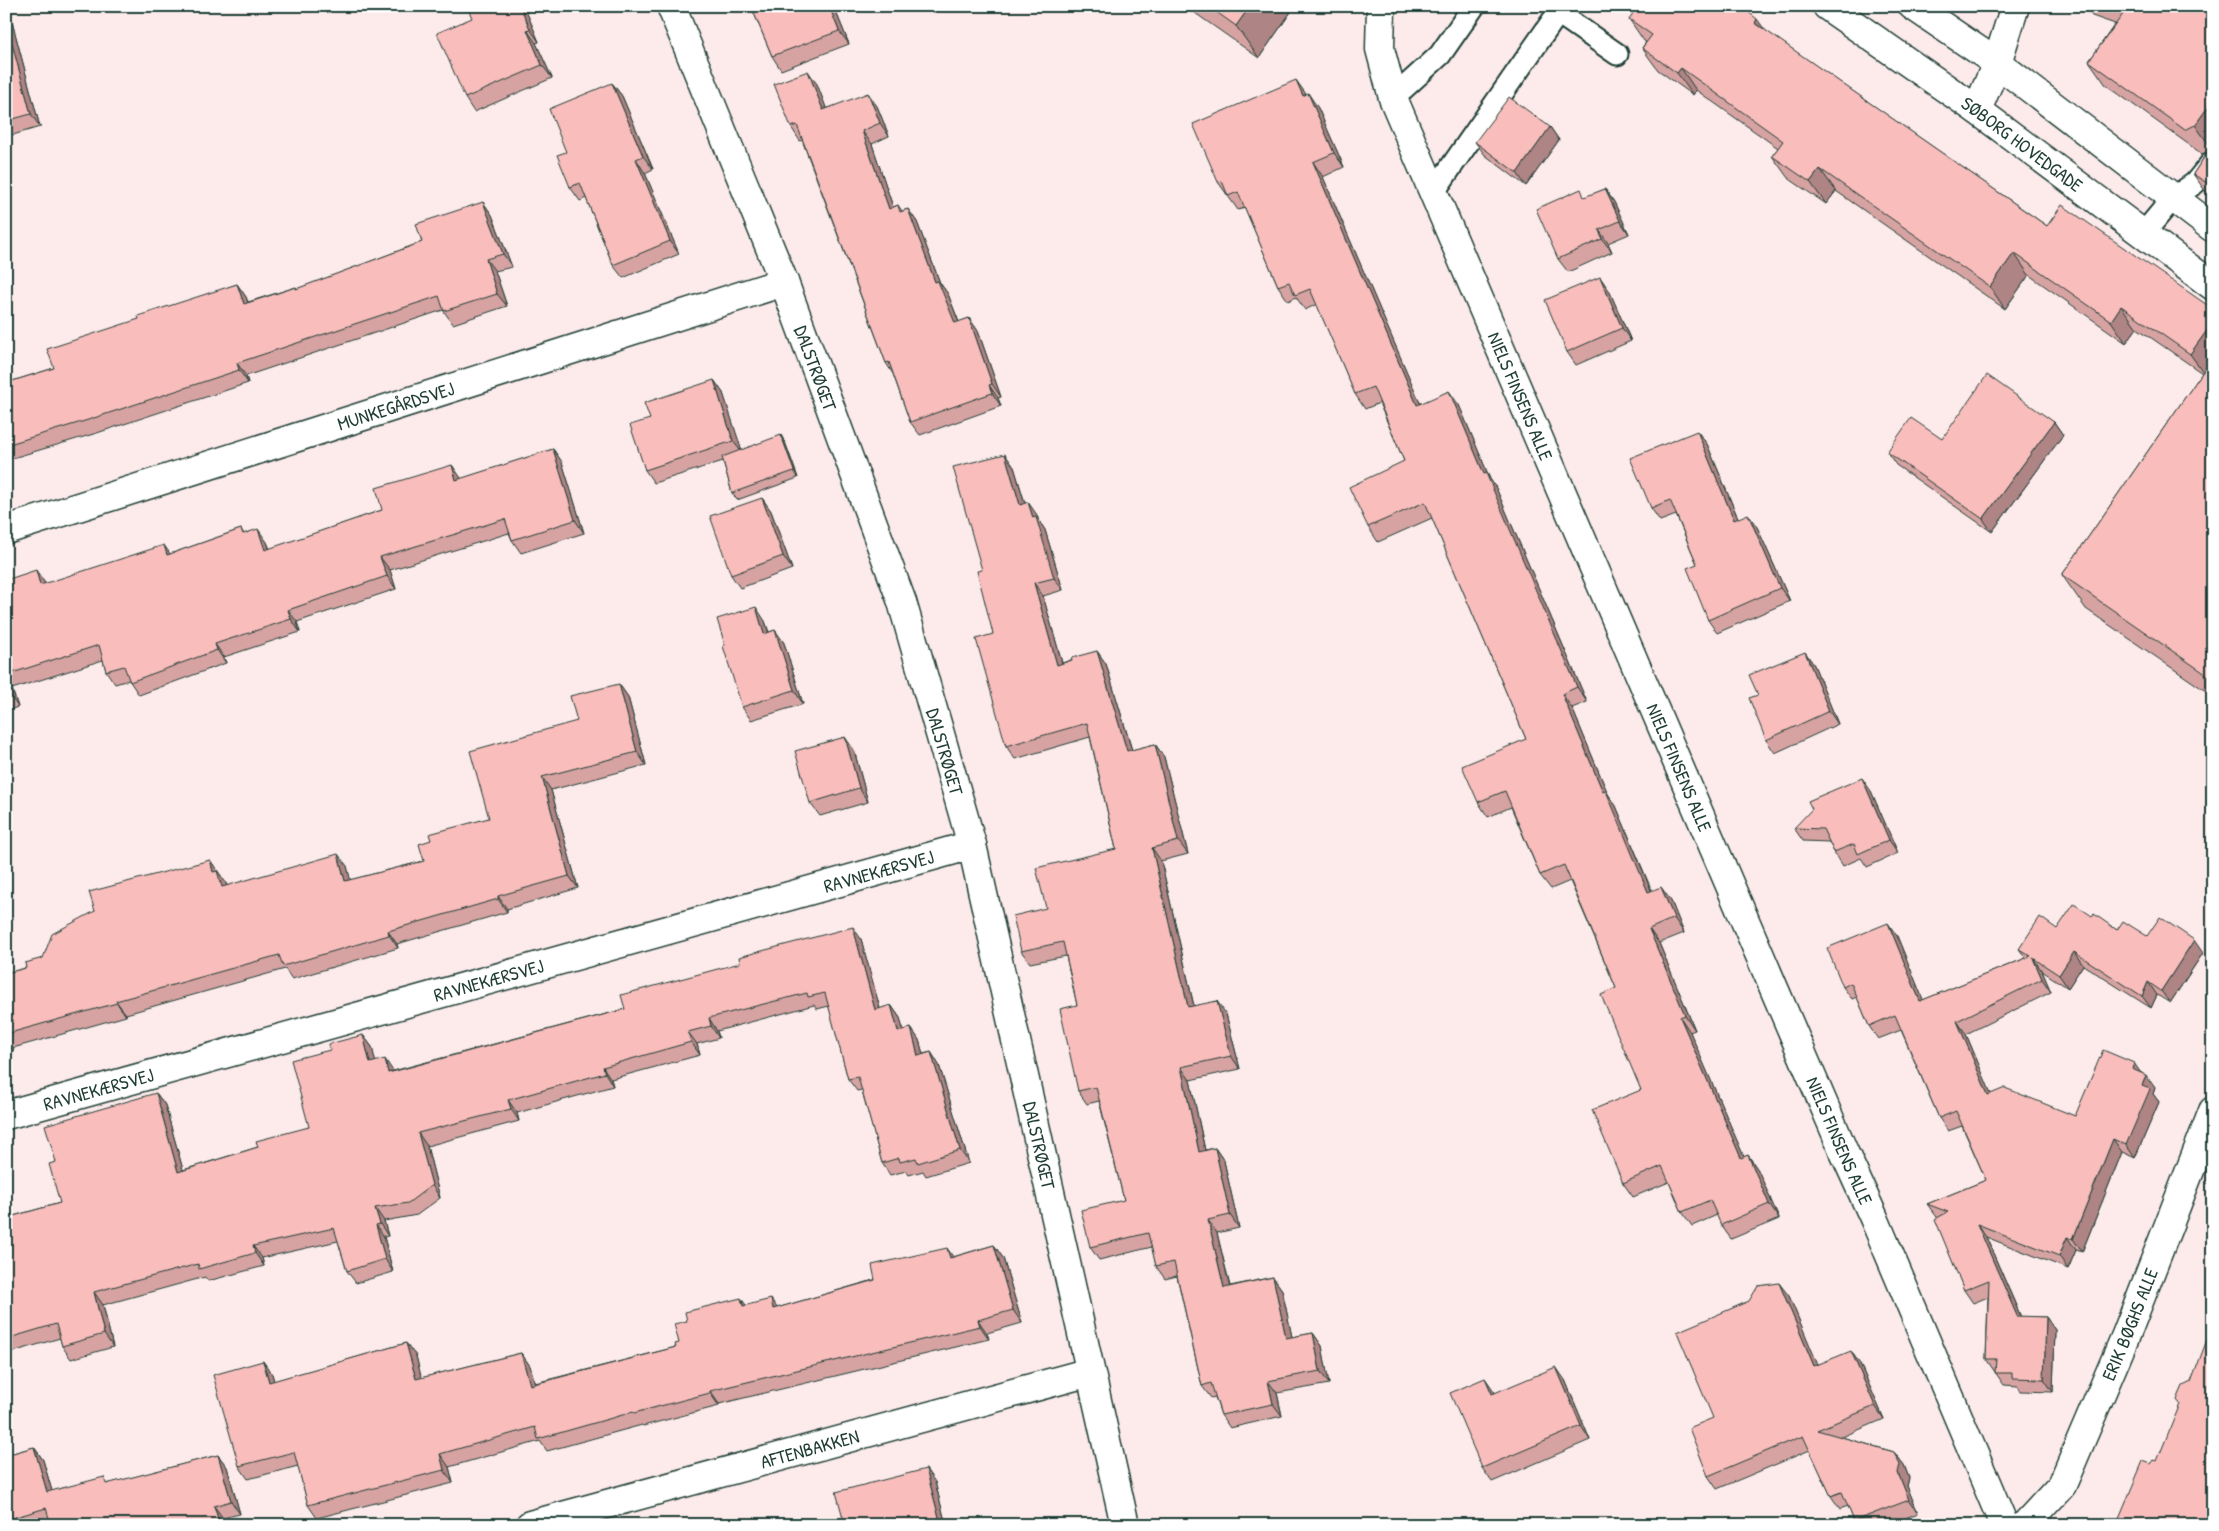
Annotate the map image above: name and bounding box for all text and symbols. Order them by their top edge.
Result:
street label: SØBORG HOVEDGADE [1956,90,2089,198]
street label: DALSTRØGET [788,322,844,415]
street label: NIELS FINSENS ALLE [1482,328,1560,465]
street label: MUNKEGÅRDSVEJ [334,375,457,437]
street label: NIELS FINSENS ALLE [1641,699,1719,836]
street label: DALSTRØGET [920,705,970,799]
street label: RAVNEKÆRSVEJ [821,843,937,899]
street label: RAVNEKÆRSVEJ [431,952,546,1008]
street label: RAVNEKÆRSVEJ [40,1061,156,1117]
street label: NIELS FINSENS ALLE [1800,1073,1879,1209]
street label: DALSTRØGET [1017,1099,1062,1193]
street label: ERIK BØGHS ALLE [2095,1264,2164,1384]
street label: AFTENBAKKEN [758,1423,862,1474]

